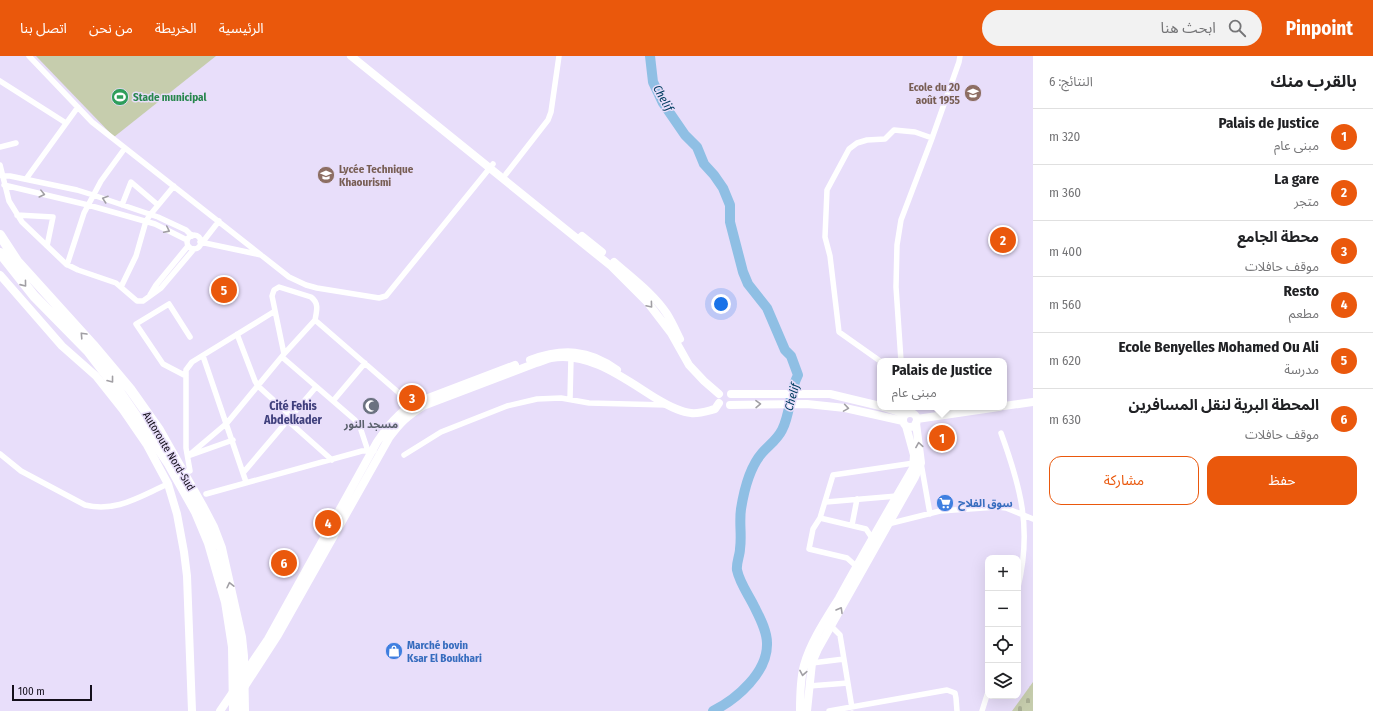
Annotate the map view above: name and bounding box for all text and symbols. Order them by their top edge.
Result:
search box [982,10,1262,46]
icon: search [1226,17,1248,39]
text: Pinpoint [1286,17,1353,40]
text: ابحث هنا [1161,19,1216,37]
text: اتصل بنا [20,20,67,37]
text: من نحن [89,20,133,37]
text: الخريطة [155,20,197,37]
text: الرئيسية [219,20,264,37]
text: بالقرب منك [1271,71,1357,92]
text: النتائج: 6 [1049,74,1093,89]
place label: Ecole du 20 août 1955 [909,81,961,107]
water label: Chelif [650,83,677,116]
school or university icon: Ecole du 20 août 1955 [963,83,983,103]
sports icon: Stade municipal [110,87,130,107]
place label: Stade municipal [133,91,207,104]
text: Palais de Justice [1219,114,1319,132]
text: 320 m [1049,129,1080,144]
text: 1 [1341,129,1347,144]
text: مبنى عام [1274,138,1319,153]
place label: Lycée Technique Khaourismi [339,163,414,189]
school or university icon: Lycée Technique Khaourismi [316,165,336,185]
text: La gare [1274,170,1319,188]
text: 360 m [1049,185,1081,200]
text: 2 [1341,185,1347,200]
one-way arrow [39,189,45,197]
text: متجر [1294,194,1319,209]
one-way arrow [102,196,109,204]
one-way arrow [163,225,170,233]
pin: 2 [990,225,1016,255]
text: محطة الجامع [1237,228,1319,246]
text: 400 m [1049,244,1082,259]
text: 3 [1341,244,1347,259]
text: موقف حافلات [1245,259,1319,274]
pin: 5 [211,275,237,305]
one-way arrow [19,279,26,286]
text: Resto [1284,282,1319,300]
your location [711,294,731,314]
text: 560 m [1049,297,1081,312]
text: 4 [1341,297,1347,312]
one-way arrow [645,300,652,308]
text: مطعم [1289,306,1319,321]
one-way arrow [80,332,88,340]
text: Ecole Benyelles Mohamed Ou Ali [1118,338,1319,356]
text: 620 m [1049,353,1081,368]
text: 5 [1341,353,1347,368]
popup [877,358,1007,410]
text: Palais de Justice [892,361,992,379]
text: مدرسة [1284,362,1319,377]
one-way arrow [106,376,113,383]
water label: Chelif [782,379,803,412]
pin: 3 [399,383,425,413]
text: مبنى عام [892,385,937,400]
mosque icon: مسجد النور [361,396,381,416]
text: المحطة البرية لنقل المسافرين [1128,396,1319,414]
district label: Cité Fehis Abdelkader [263,399,323,427]
one-way arrow [755,400,761,408]
one-way arrow [843,403,849,412]
street label: Autoroute Nord-Sud [140,409,197,493]
text: 630 m [1049,412,1081,427]
text: 6 [1341,412,1347,427]
place label: مسجد النور [343,418,398,431]
pin: 1 [929,423,955,453]
text: موقف حافلات [1245,427,1319,442]
one-way arrow [915,442,924,448]
button: مشاركة [1049,456,1199,505]
button: حفظ [1207,456,1357,505]
supermarket icon: سوق الفلاح [935,493,955,513]
place label: سوق الفلاح [958,497,1013,511]
pin: 4 [315,508,341,538]
pin: 6 [271,548,297,578]
map controls [985,555,1021,699]
button: + [985,555,1021,591]
one-way arrow [226,582,235,589]
button: − [985,591,1021,627]
one-way arrow [836,606,843,614]
button: locate [985,627,1021,663]
place label: Marché bovin Ksar El Boukhari [407,639,482,665]
shop icon: Marché bovin Ksar El Boukhari [384,641,404,661]
button: layers [985,663,1021,699]
one-way arrow [799,670,807,676]
scale bar [12,683,92,702]
text: 100 m [18,685,45,698]

